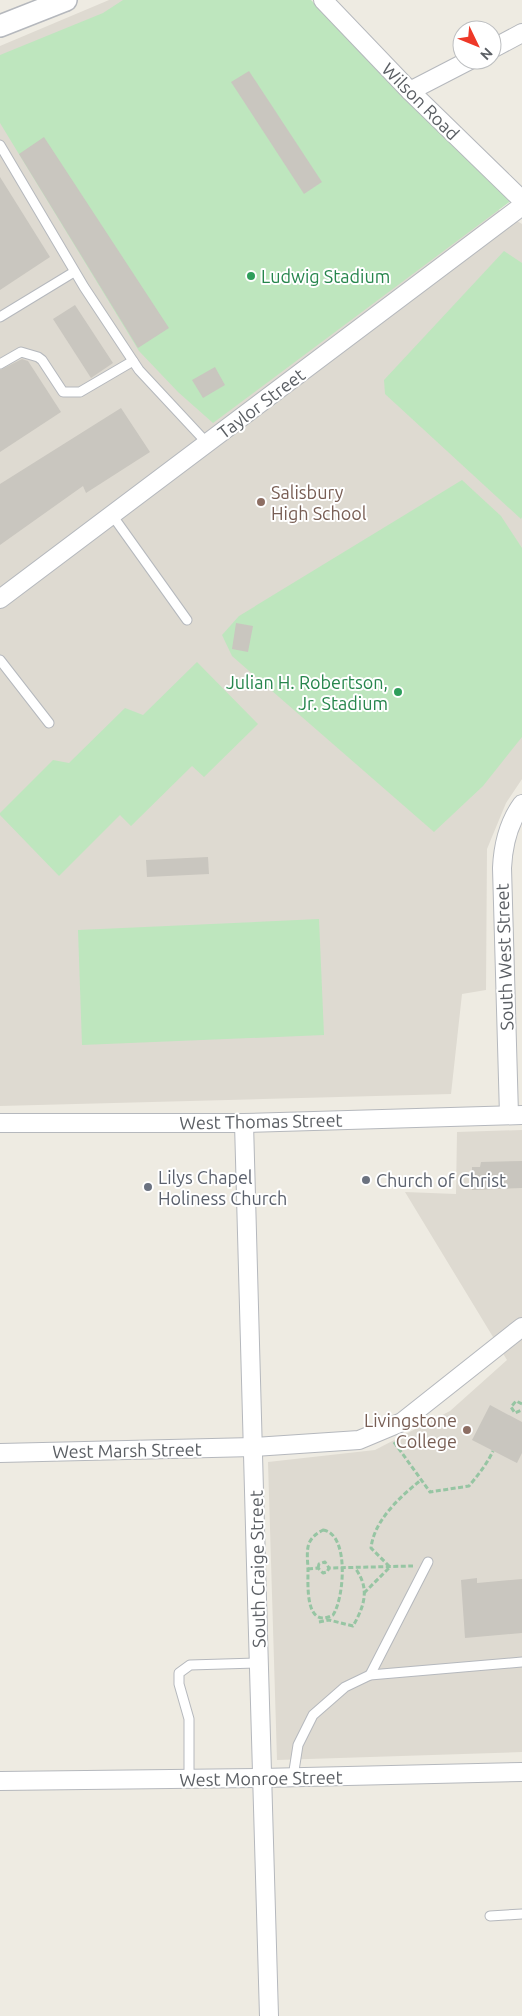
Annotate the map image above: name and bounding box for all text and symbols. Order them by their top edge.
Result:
north arrow [452,20,502,70]
text: N [477,45,496,63]
street label: Wilson Road [378,58,464,144]
place label: Ludwig Stadium [261,266,390,286]
marker: Ludwig Stadium [245,270,257,282]
street label: Taylor Street [214,364,308,442]
place label: Salisbury High School [271,482,367,523]
marker: Salisbury High School [255,496,267,508]
place label: Julian H. Robertson, Jr. Stadium [226,672,388,713]
marker: Julian H. Robertson, Jr. Stadium [392,686,404,698]
street label: South West Street [491,883,517,1031]
street label: West Thomas Street [179,1110,343,1132]
place label: Lilys Chapel Holiness Church [158,1167,287,1208]
place label: Church of Christ [376,1170,506,1190]
marker: Church of Christ [360,1174,372,1186]
marker: Lilys Chapel Holiness Church [142,1181,154,1193]
place label: Livingstone College [364,1410,457,1451]
marker: Livingstone College [461,1424,473,1436]
street label: West Marsh Street [52,1439,202,1461]
street label: South Craige Street [246,1490,268,1648]
street label: West Monroe Street [179,1767,343,1789]

